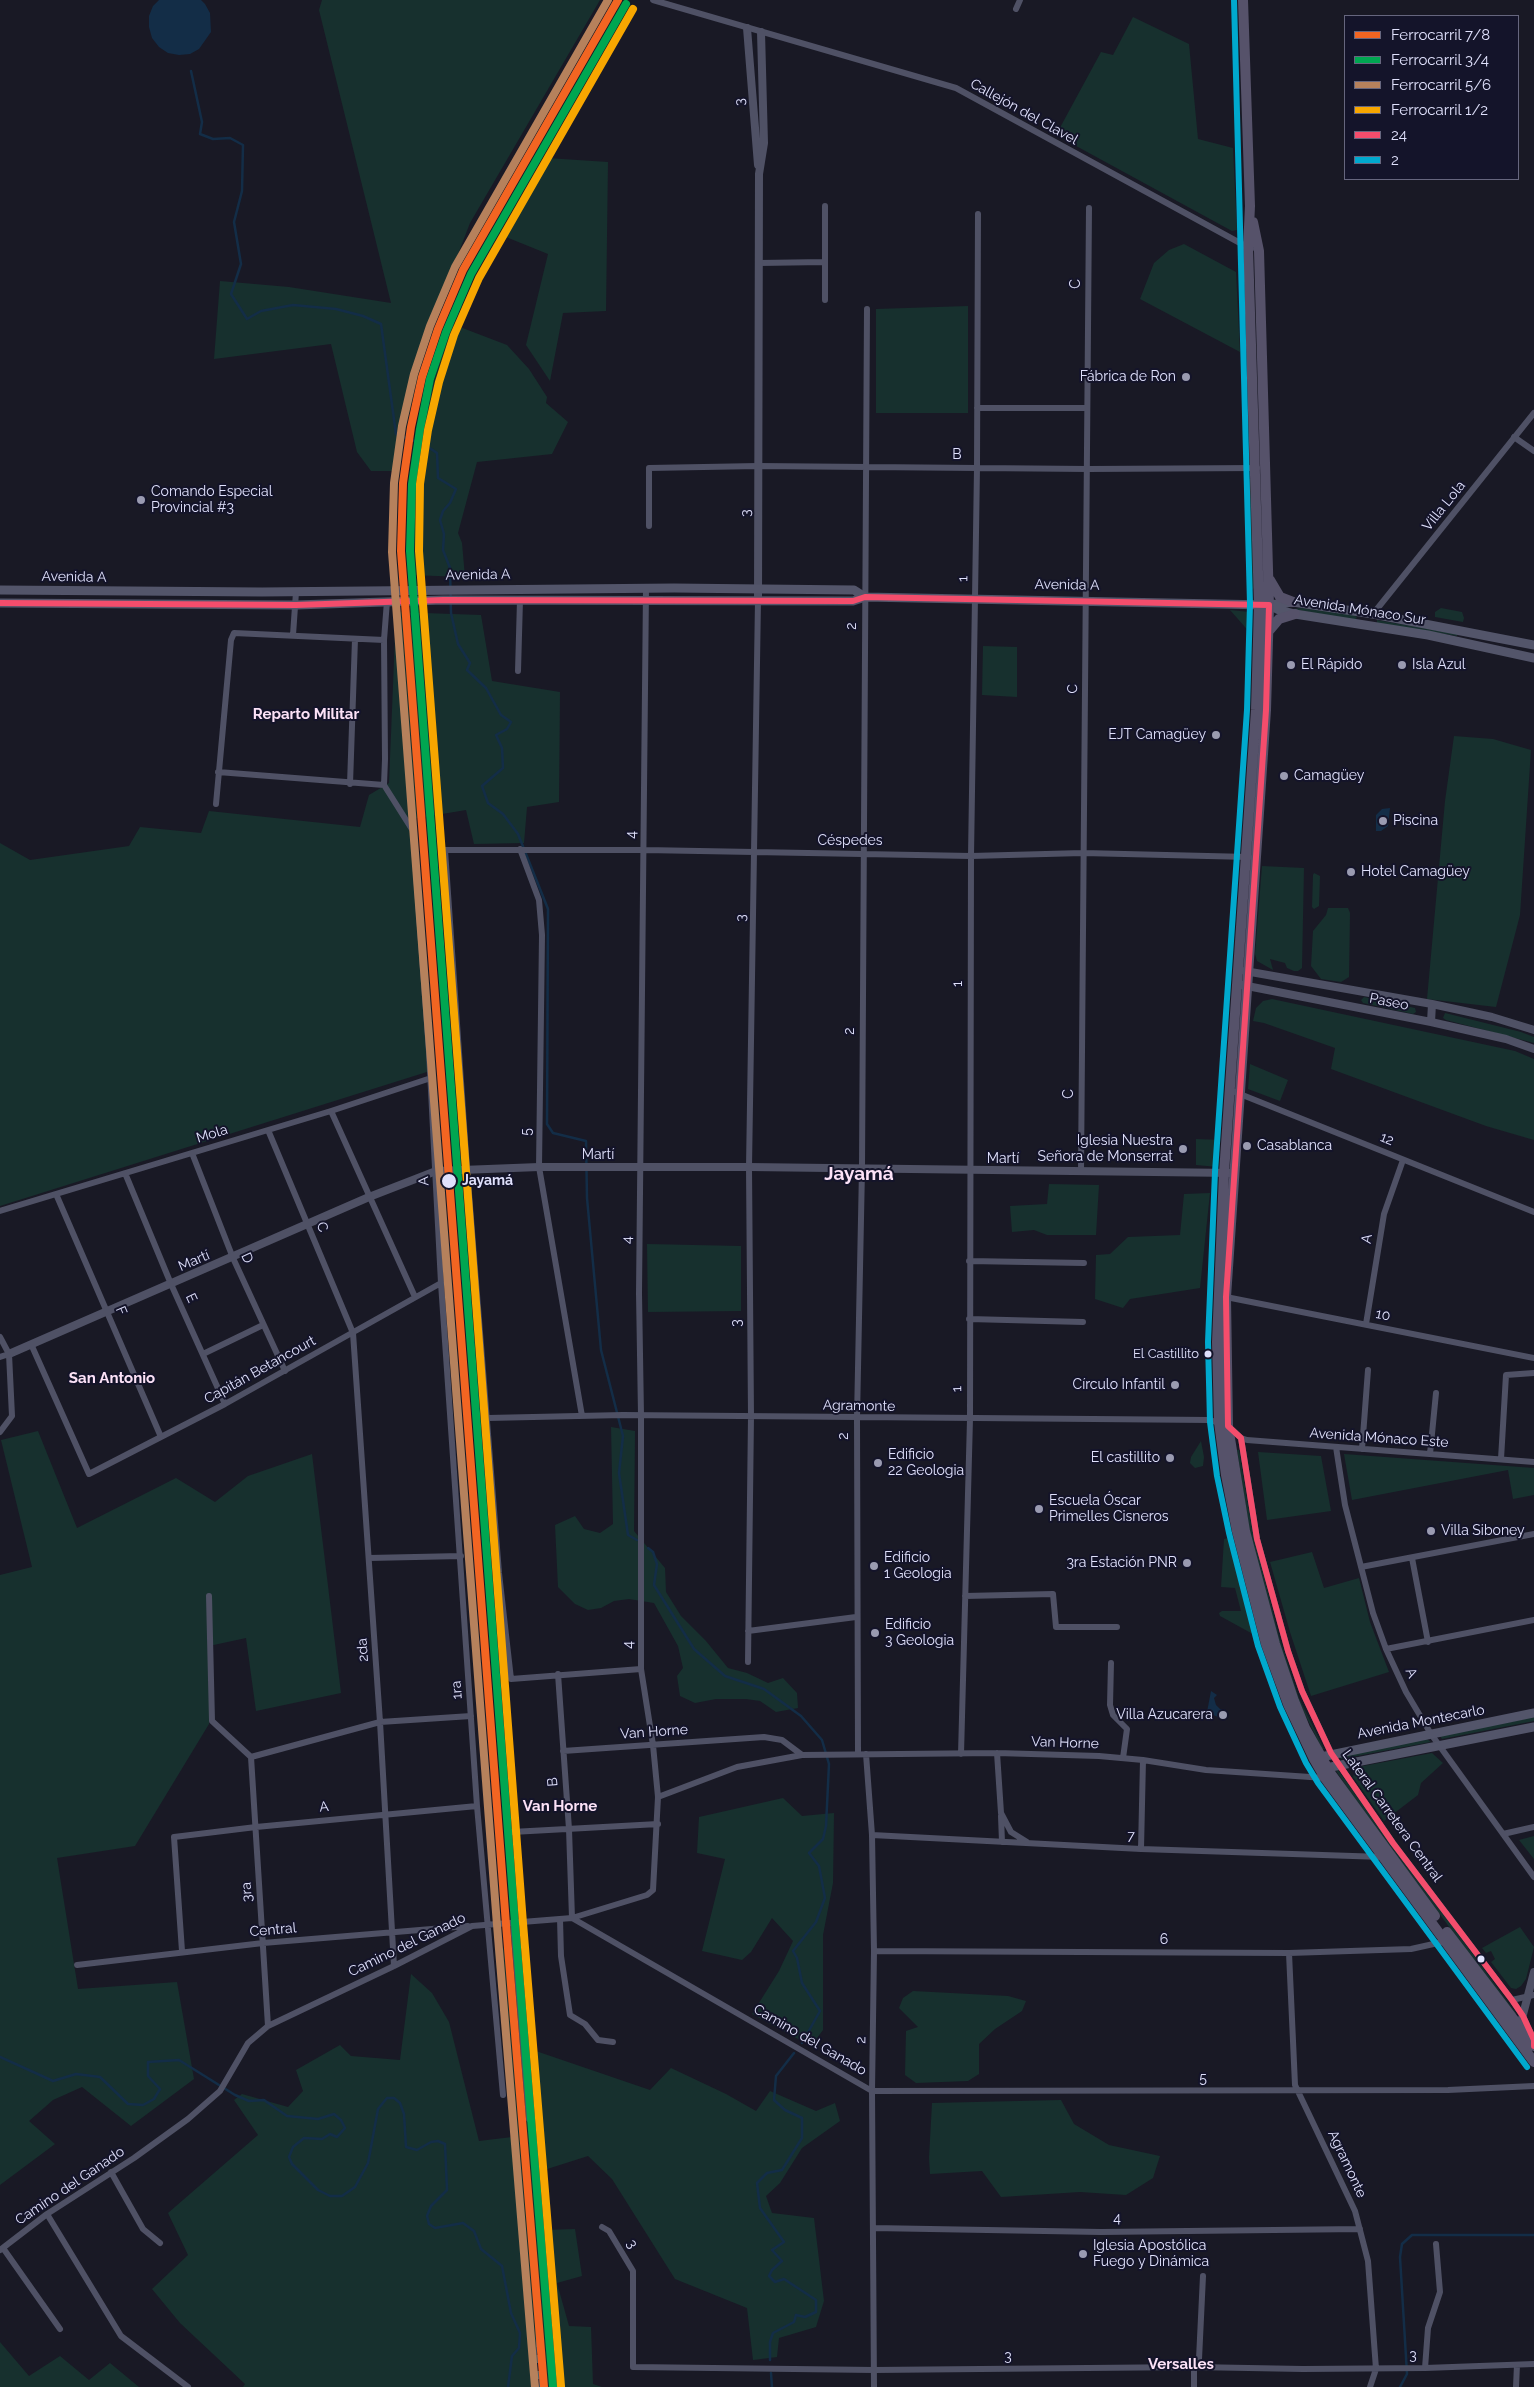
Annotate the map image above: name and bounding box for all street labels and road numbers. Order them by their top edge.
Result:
street label: Callejón del Clavel [967,75,1081,149]
street label: 3 [731,98,749,106]
street label: C [1068,279,1084,289]
street label: B [952,447,962,463]
street label: Villa Lola [1419,478,1469,534]
street label: 3 [738,509,754,517]
street label: Avenida A [445,566,511,584]
street label: Avenida A [41,568,107,586]
street label: 1 [955,576,971,582]
street label: Avenida A [1034,576,1100,594]
street label: Avenida Mónaco Sur [1293,591,1427,629]
street label: 2 [844,622,860,630]
street label: C [1065,684,1081,694]
street label: 4 [624,831,640,839]
street label: Céspedes [817,833,883,849]
street label: 3 [733,914,749,922]
street label: 1 [950,981,966,987]
street label: Paseo [1368,990,1410,1014]
street label: 2 [842,1027,858,1035]
street label: C [1061,1089,1077,1099]
street label: Mola [194,1121,230,1147]
street label: 5 [519,1128,535,1136]
street label: 12 [1378,1129,1396,1149]
street label: Martí [582,1147,614,1163]
street label: Martí [987,1151,1019,1167]
street label: A [415,1176,433,1186]
street label: C [312,1219,332,1235]
street label: A [1358,1233,1376,1245]
street label: 4 [619,1236,635,1244]
street label: Martí [176,1247,212,1275]
street label: D [237,1250,257,1266]
street label: E [182,1291,200,1305]
street label: F [112,1304,130,1318]
street label: 10 [1374,1305,1392,1325]
street label: 3 [729,1319,745,1327]
street label: Capitán Betancourt [201,1332,319,1408]
street label: 1 [949,1386,965,1392]
street label: Agramonte [823,1397,895,1415]
street label: Avenida Mónaco Este [1309,1425,1449,1451]
street label: 2 [836,1432,852,1440]
street label: 2da [354,1638,372,1662]
street label: 4 [621,1641,637,1649]
street label: A [1401,1665,1421,1681]
street label: 1ra [448,1680,466,1700]
street label: Avenida Montecarlo [1356,1701,1486,1743]
street label: Van Horne [620,1721,688,1743]
street label: Van Horne [1031,1733,1099,1753]
street label: Lateral Carretera Central [1338,1747,1446,1885]
street label: B [544,1777,562,1787]
street label: A [318,1798,330,1816]
street label: 7 [1127,1827,1135,1845]
street label: 3ra [238,1882,256,1902]
street label: Camino del Ganado [346,1909,468,1981]
street label: Central [249,1920,297,1940]
street label: 6 [1160,1932,1168,1948]
street label: Camino del Ganado [750,2001,870,2079]
street label: 2 [853,2036,869,2044]
street label: 5 [1199,2071,1207,2087]
street label: Agramonte [1324,2128,1370,2200]
street label: Camino del Ganado [12,2143,128,2229]
street label: 4 [1113,2211,1121,2227]
street label: 3 [623,2236,641,2252]
street label: 3 [1409,2348,1417,2364]
street label: 3 [1004,2349,1012,2365]

